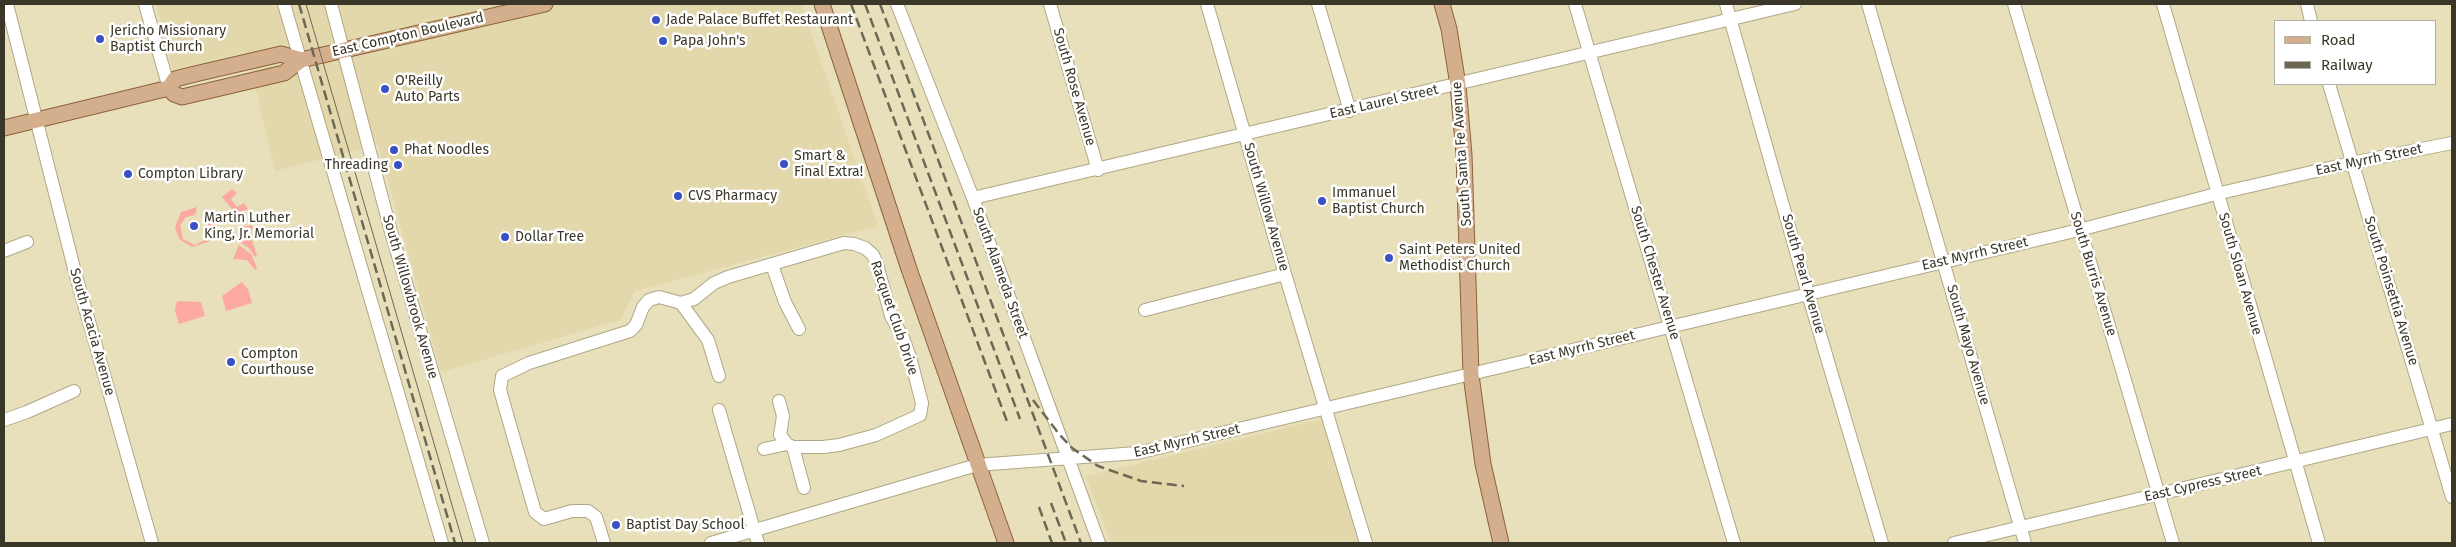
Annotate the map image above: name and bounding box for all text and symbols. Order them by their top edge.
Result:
street label: East Compton Boulevard [331,9,485,61]
place label: Jade Palace Buffet Restaurant [666,12,853,28]
marker: Jade Palace Buffet Restaurant [650,14,662,26]
legend [2274,20,2436,85]
place label: Jericho Missionary Baptist Church [110,23,226,56]
street label: South Rose Avenue [1049,26,1099,148]
text: Road [2321,31,2356,49]
marker: Jericho Missionary Baptist Church [94,33,106,45]
place label: Papa John's [673,33,746,49]
marker: Papa John's [657,35,669,47]
text: Railway [2321,56,2373,74]
place label: O'Reilly Auto Parts [395,73,460,105]
street label: East Laurel Street [1328,81,1440,123]
street label: South Santa Fe Avenue [1449,81,1475,227]
marker: O'Reilly Auto Parts [379,83,391,95]
street label: East Myrrh Street [2314,140,2424,180]
street label: South Willow Avenue [1240,141,1292,273]
place label: Phat Noodles [404,142,489,158]
marker: Phat Noodles [388,144,400,156]
place label: Smart & Final Extra! [794,148,863,180]
place label: Threading [325,157,388,173]
marker: Smart & Final Extra! [778,158,790,170]
marker: Threading [392,159,404,171]
place label: Compton Library [138,166,243,182]
marker: Compton Library [122,168,134,180]
place label: Immanuel Baptist Church [1332,185,1425,218]
place label: CVS Pharmacy [688,188,777,204]
marker: CVS Pharmacy [672,190,684,202]
marker: Immanuel Baptist Church [1316,195,1328,207]
street label: South Chester Avenue [1627,204,1683,342]
street label: South Alameda Street [969,205,1031,341]
place label: Martin Luther King, Jr. Memorial [204,210,314,242]
street label: South Burris Avenue [2066,210,2120,338]
street label: South Sloan Avenue [2214,211,2266,337]
street label: South Pearl Avenue [1778,212,1828,336]
street label: South Willowbrook Avenue [379,213,441,381]
street label: South Poinsettia Avenue [2360,214,2422,368]
marker: Martin Luther King, Jr. Memorial [188,220,200,232]
place label: Dollar Tree [515,229,584,245]
marker: Dollar Tree [499,231,511,243]
street label: East Myrrh Street [1920,234,2030,274]
place label: Saint Peters United Methodist Church [1399,242,1521,274]
marker: Saint Peters United Methodist Church [1383,252,1395,264]
street label: Racquet Club Drive [867,258,921,378]
street label: South Acacia Avenue [66,266,118,398]
street label: South Mayo Avenue [1943,283,1993,407]
street label: East Myrrh Street [1527,327,1637,369]
place label: Compton Courthouse [241,346,314,378]
marker: Compton Courthouse [225,356,237,368]
street label: East Myrrh Street [1132,421,1242,461]
street label: East Cypress Street [2143,462,2263,506]
place label: Baptist Day School [626,517,745,533]
marker: Baptist Day School [610,519,622,531]

